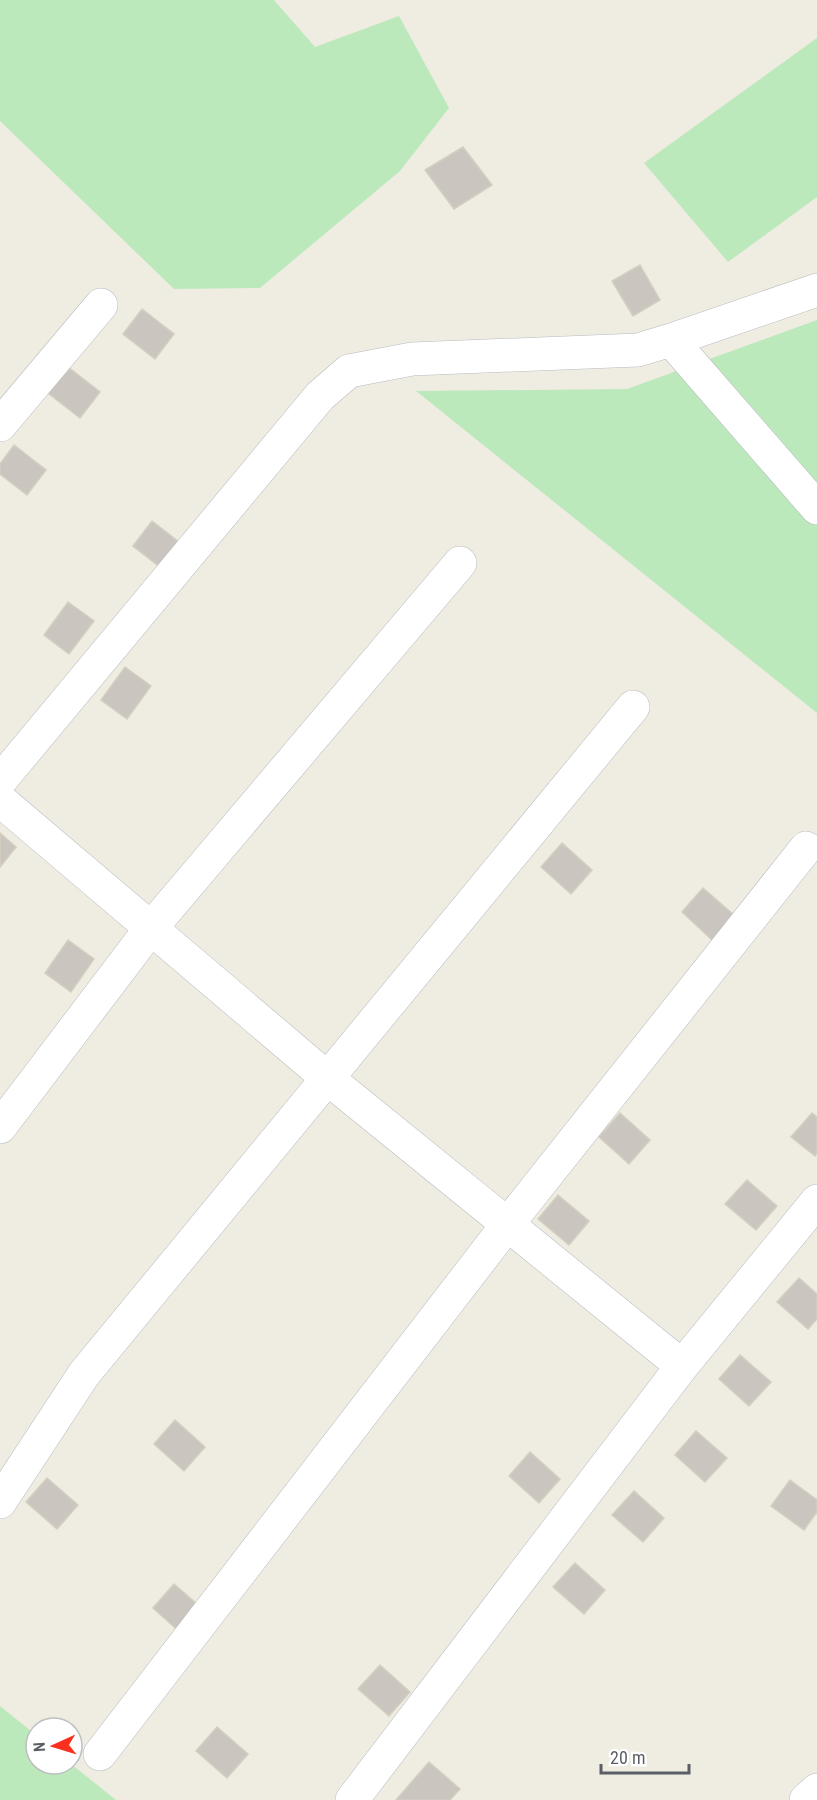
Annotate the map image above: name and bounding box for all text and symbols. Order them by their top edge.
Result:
north arrow [24,1716,84,1776]
scale bar [601,1737,690,1775]
text: N [30,1741,49,1753]
text: 20 m [610,1747,645,1768]

